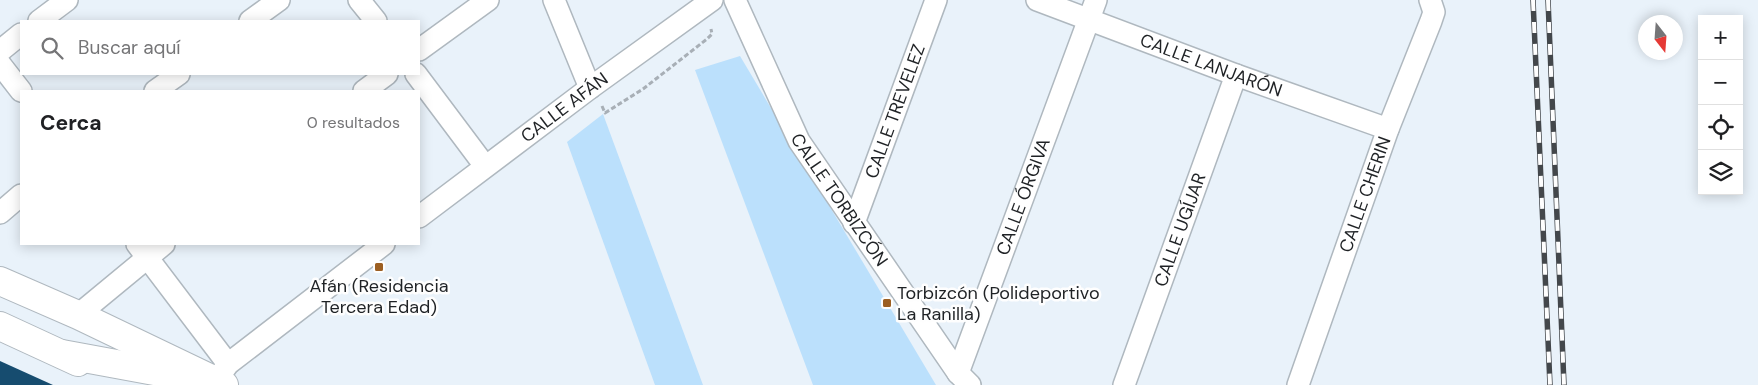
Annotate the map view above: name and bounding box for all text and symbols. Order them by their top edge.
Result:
north arrow [1638,15,1683,60]
map controls [1698,15,1743,195]
button: + [1698,15,1743,60]
search box [20,20,420,75]
street label: CALLE LANJARÓN [1137,28,1286,102]
icon: search [38,34,66,62]
text: Buscar aquí [78,35,181,60]
street label: CALLE TREVELEZ [859,41,931,182]
button: − [1698,60,1743,105]
street label: CALLE AFÁN [516,67,613,148]
button: locate [1698,105,1743,150]
text: Cerca [40,109,102,137]
text: 0 resultados [307,112,400,133]
street label: CALLE TORBIZCÓN [785,130,893,271]
street label: CALLE CHERIN [1334,133,1396,256]
street label: CALLE ÓRGIVA [991,135,1056,259]
button: layers [1698,150,1743,195]
street label: CALLE UGÍJAR [1149,170,1212,290]
marker: Afán (Residencia Tercera Edad) [373,261,385,273]
place label: Afán (Residencia Tercera Edad) [309,274,449,319]
place label: Torbizcón (Polideportivo La Ranilla) [897,281,1100,326]
marker: Torbizcón (Polideportivo La Ranilla) [881,297,893,309]

